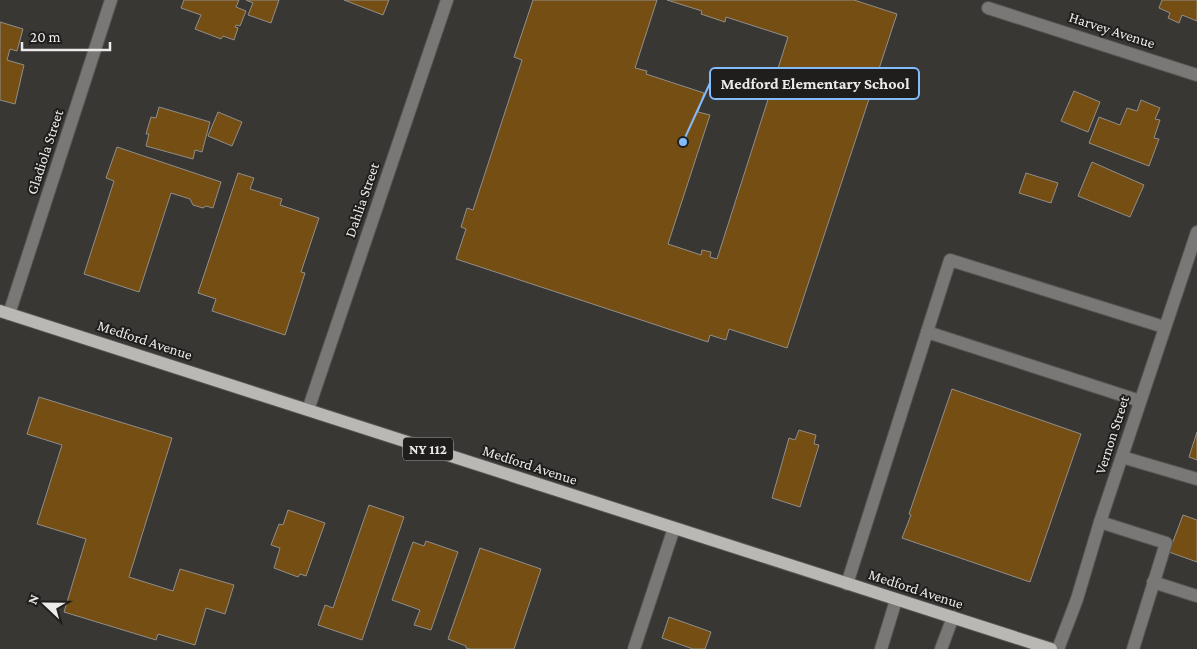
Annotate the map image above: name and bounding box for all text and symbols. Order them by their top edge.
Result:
street label: Harvey Avenue [1067,9,1157,52]
scale bar [22,20,110,52]
text: 20 m [30,29,61,45]
callout: Medford Elementary School [710,68,919,99]
text: Medford Elementary School [720,75,910,92]
street label: Gladiola Street [24,106,67,197]
street label: Dahlia Street [342,160,383,239]
street label: Medford Avenue [96,317,195,363]
street label: Vernon Street [1092,393,1132,476]
road number: NY 112 [403,438,453,460]
street label: Medford Avenue [481,442,580,488]
street label: Medford Avenue [867,566,966,612]
north arrow [20,579,70,629]
text: N [24,591,42,607]

